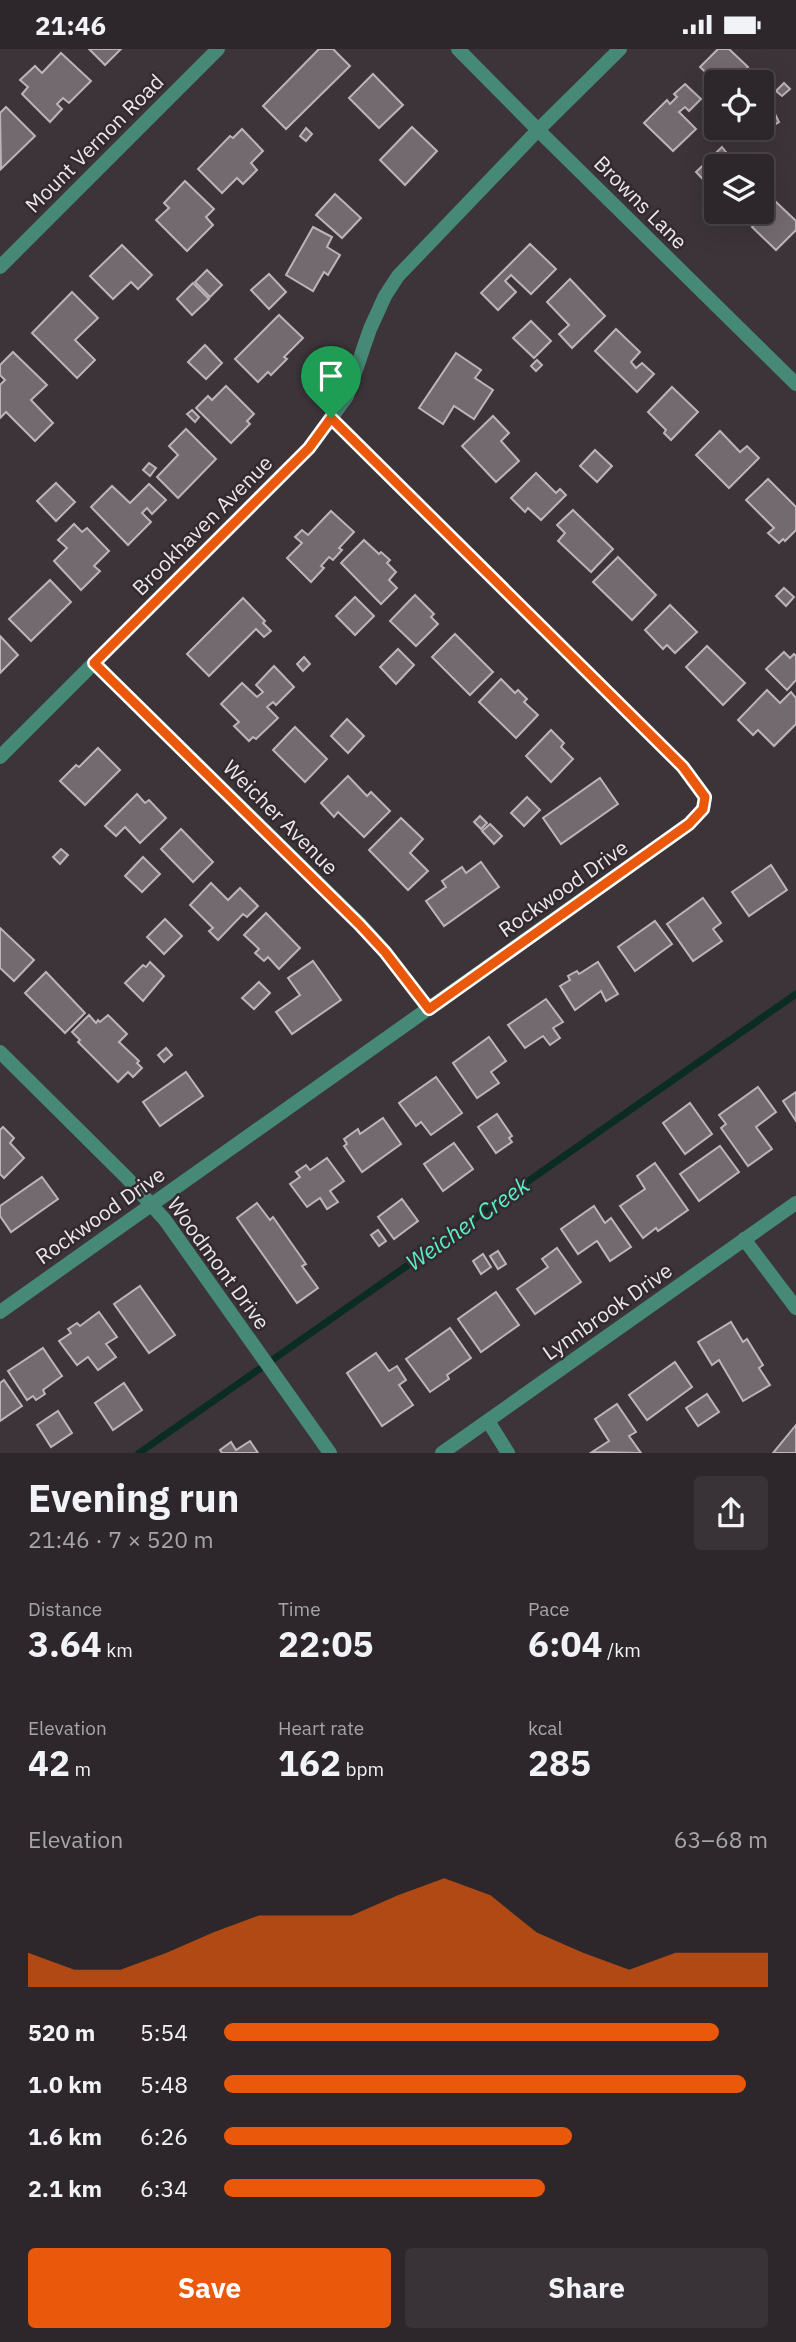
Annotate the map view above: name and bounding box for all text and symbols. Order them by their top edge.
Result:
text: 21:46 [35,8,106,42]
street label: Mount Vernon Road [19,68,169,218]
map controls [704,70,774,224]
button: locate [704,70,774,140]
street label: Browns Lane [588,149,694,255]
button: layers [704,154,774,224]
pin [301,346,361,418]
icon: arrive [312,357,350,395]
street label: Brookhaven Avenue [126,449,278,601]
street label: Weicher Avenue [217,753,345,881]
street label: Rockwood Drive [493,833,633,943]
street label: Rockwood Drive [30,1160,170,1270]
water label: Weicher Creek [399,1169,536,1277]
street label: Woodmont Drive [161,1191,277,1335]
street label: Lynnbrook Drive [537,1256,677,1366]
text: Evening run [28,1473,239,1522]
button: share [694,1476,768,1550]
text: 21:46 · 7 × 520 m [28,1524,214,1554]
text: Distance [28,1597,102,1621]
text: Time [278,1597,321,1621]
text: Pace [528,1597,569,1621]
text: 3.64 [28,1621,102,1667]
text: 22:05 [278,1621,374,1667]
text: 6:04 [528,1621,603,1667]
text: km [102,1638,133,1662]
text: /km [603,1638,641,1662]
text: Elevation [28,1716,107,1740]
text: Heart rate [278,1716,364,1740]
text: kcal [528,1716,563,1740]
text: 42 [28,1740,70,1786]
text: 162 [278,1740,341,1786]
text: 285 [528,1740,591,1786]
text: m [70,1757,91,1781]
text: bpm [341,1757,384,1781]
text: Elevation [28,1824,123,1854]
text: 63–68 m [674,1824,768,1854]
text: 520 m [28,2017,95,2047]
text: 5:54 [140,2017,188,2047]
text: 1.0 km [28,2069,102,2099]
text: 5:48 [140,2069,188,2099]
text: 1.6 km [28,2121,102,2151]
text: 6:26 [140,2121,188,2151]
text: 2.1 km [28,2173,102,2203]
text: 6:34 [140,2173,188,2203]
button: Save [28,2248,391,2328]
button: Share [405,2248,768,2328]

